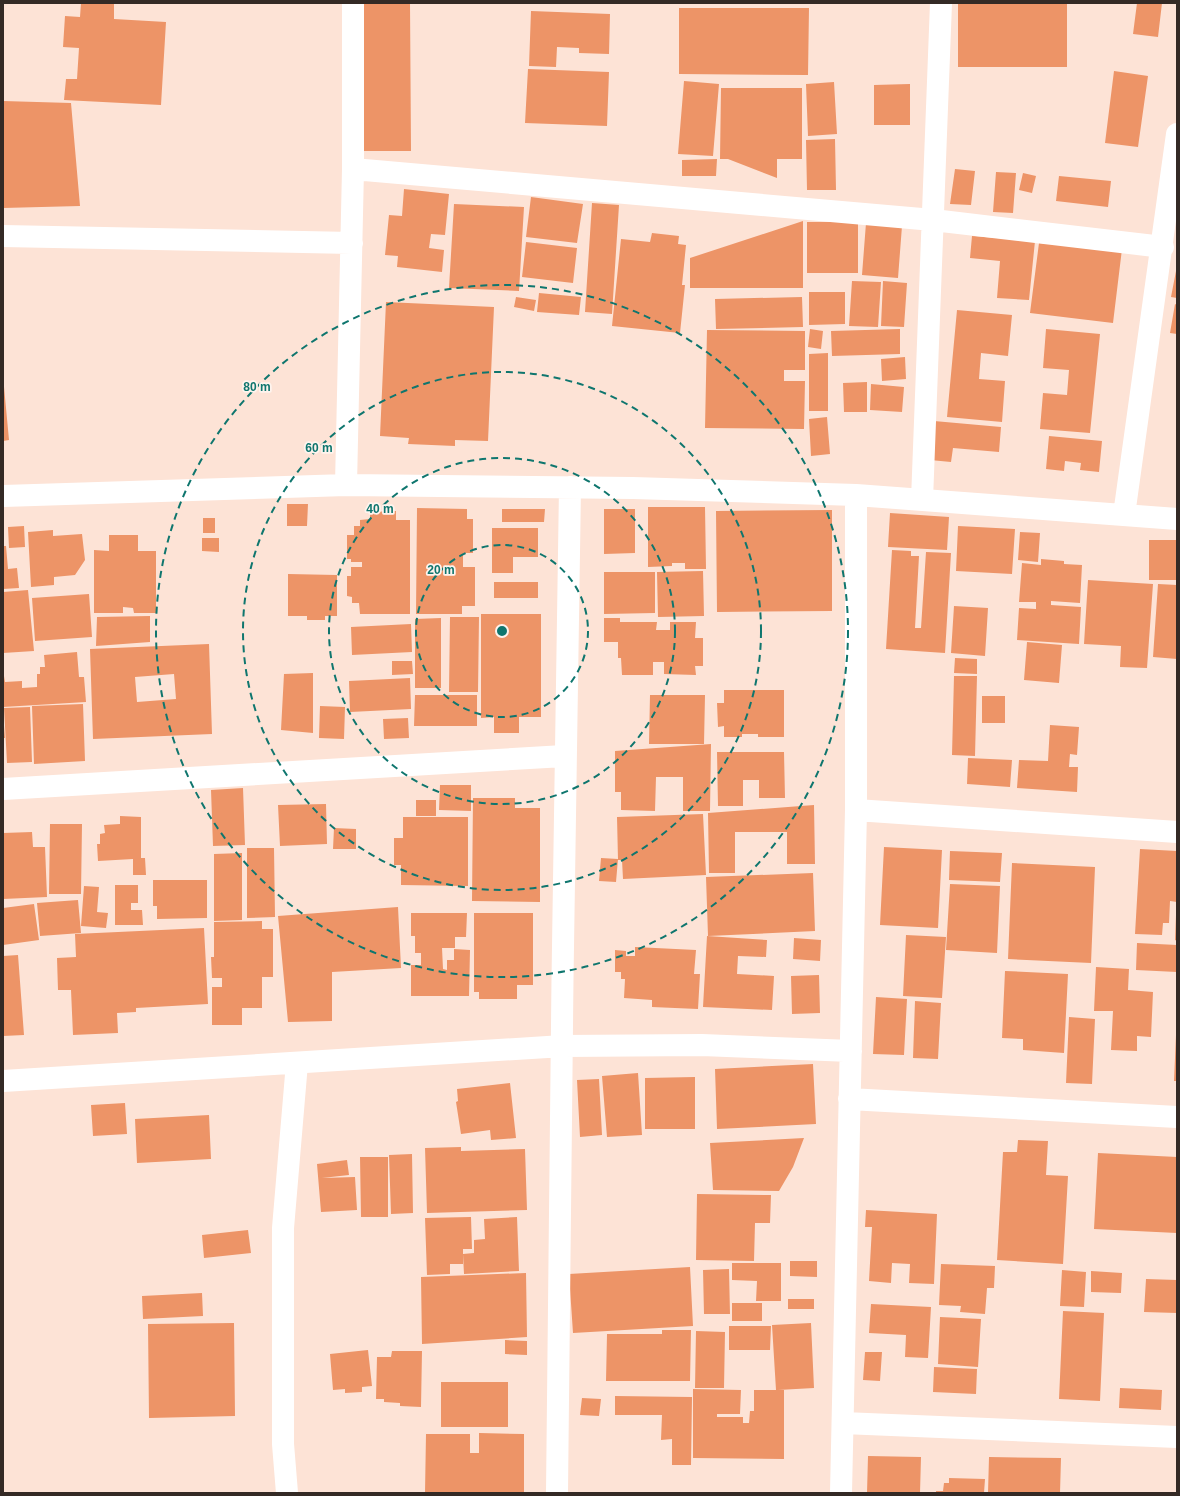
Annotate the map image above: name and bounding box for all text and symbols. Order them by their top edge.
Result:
text: 80 m [243,380,271,394]
text: 60 m [305,441,333,455]
text: 40 m [366,502,394,516]
text: 20 m [427,563,455,577]
centre of rings [495,624,509,638]

